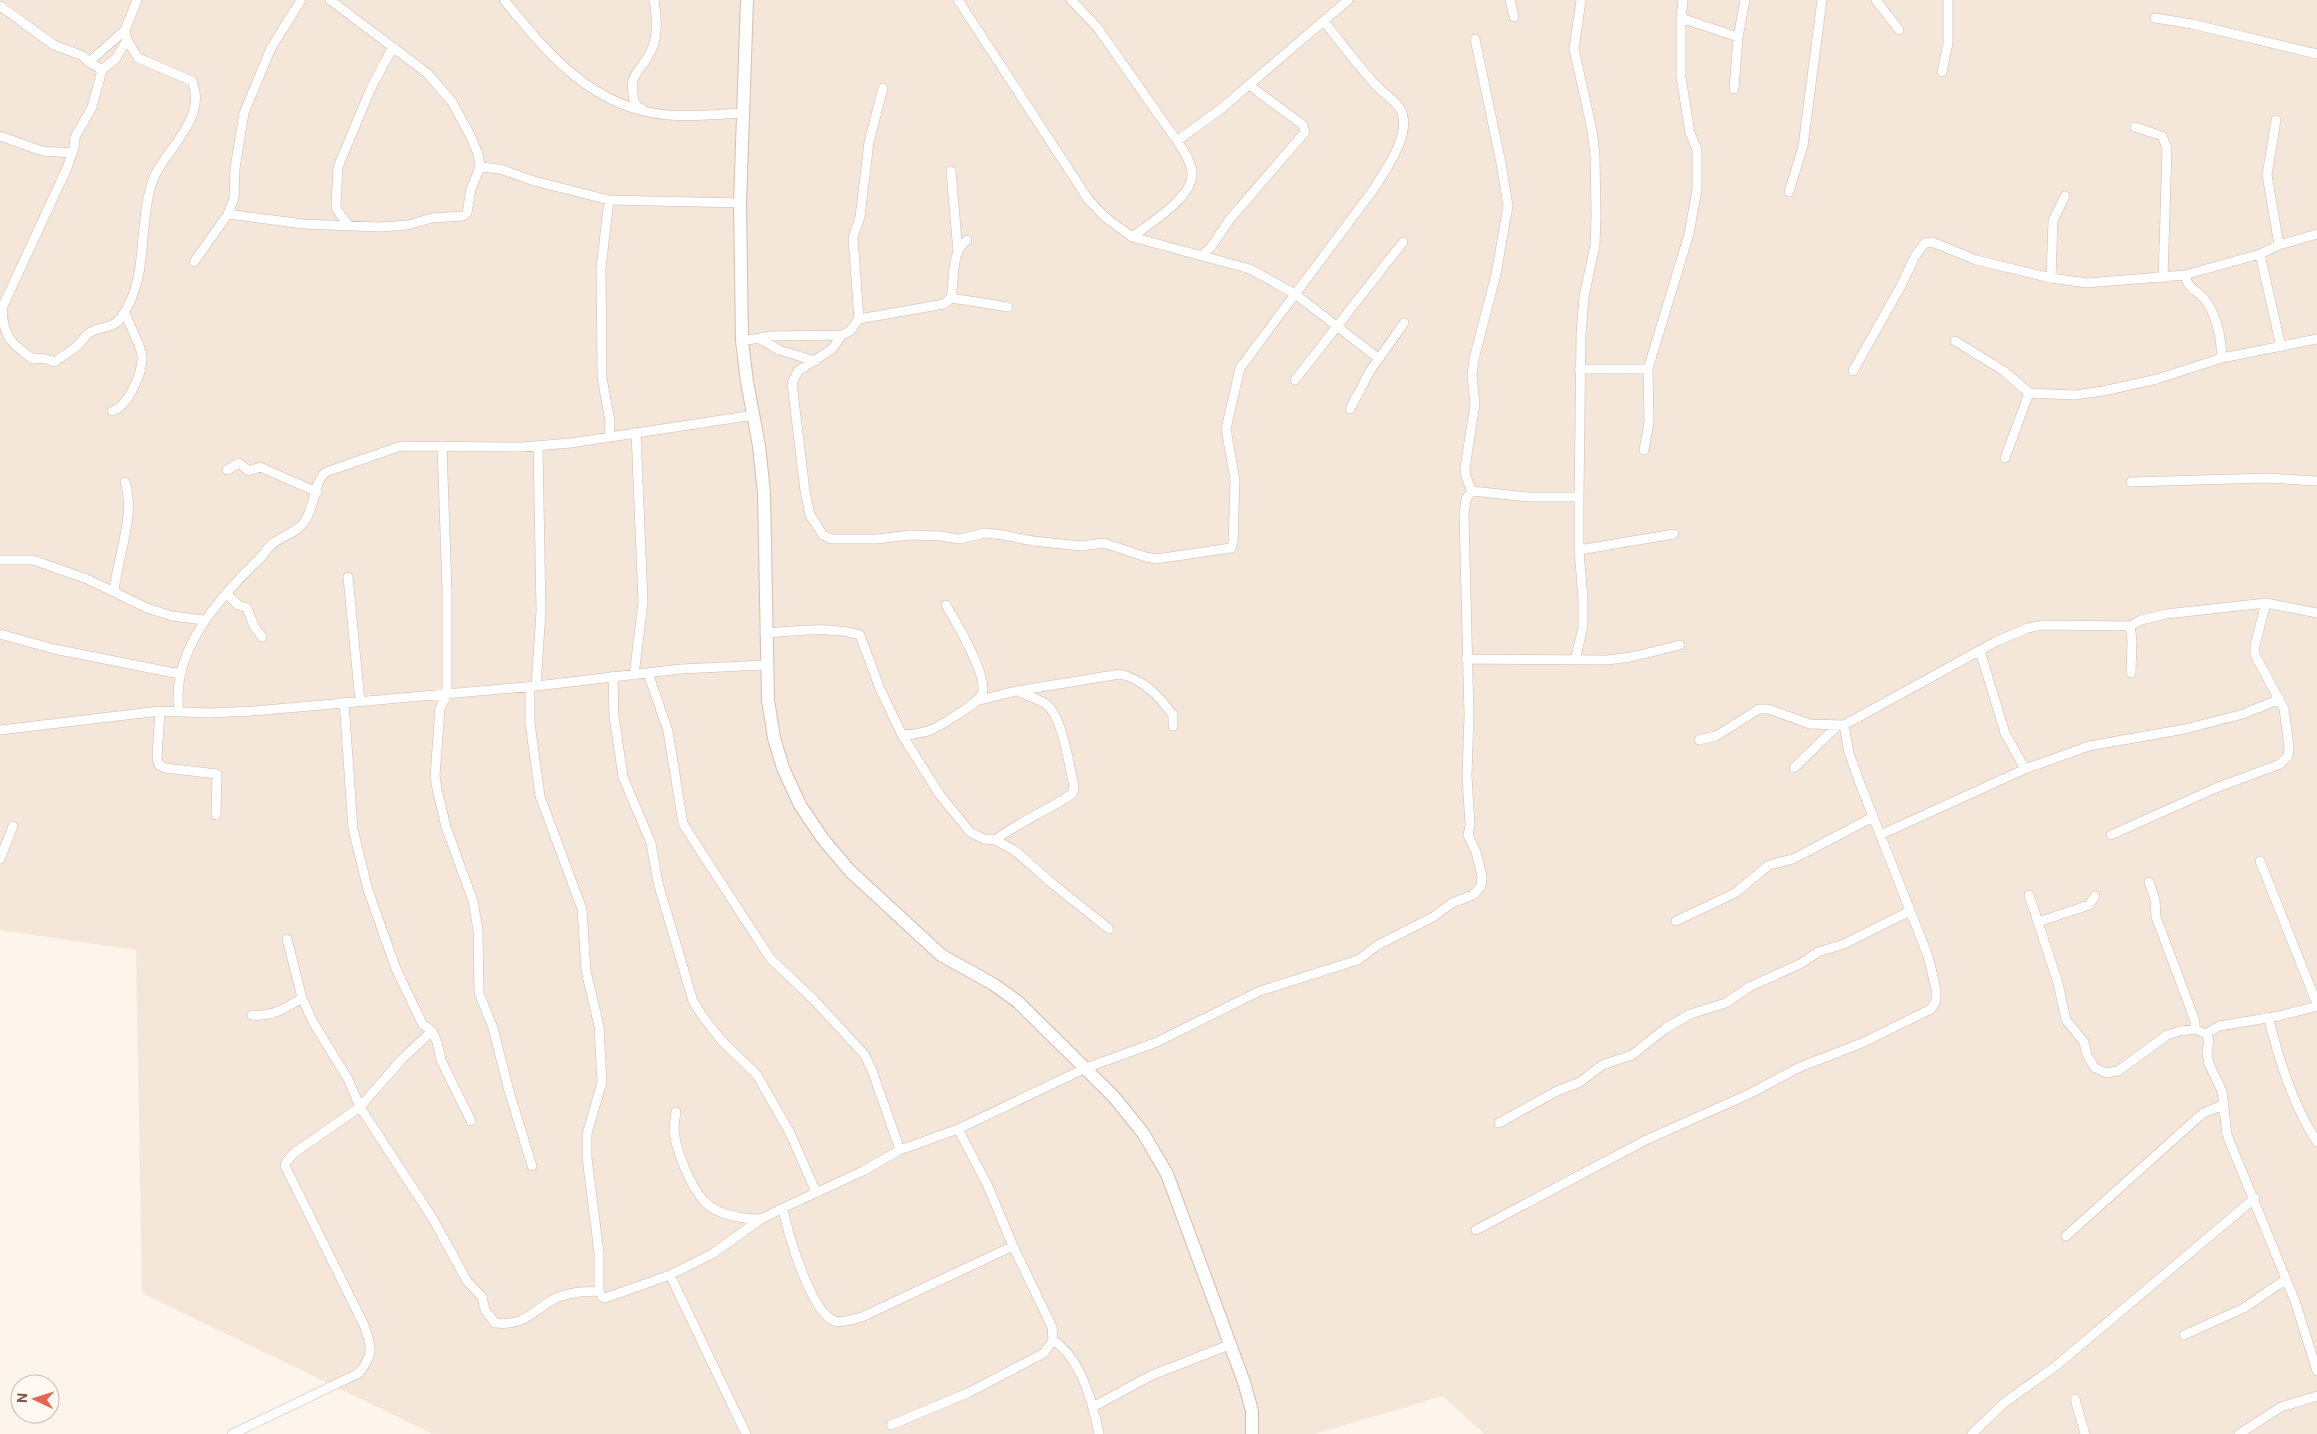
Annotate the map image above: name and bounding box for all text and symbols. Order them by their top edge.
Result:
north arrow [10,1374,60,1424]
text: N [14,1393,30,1404]

